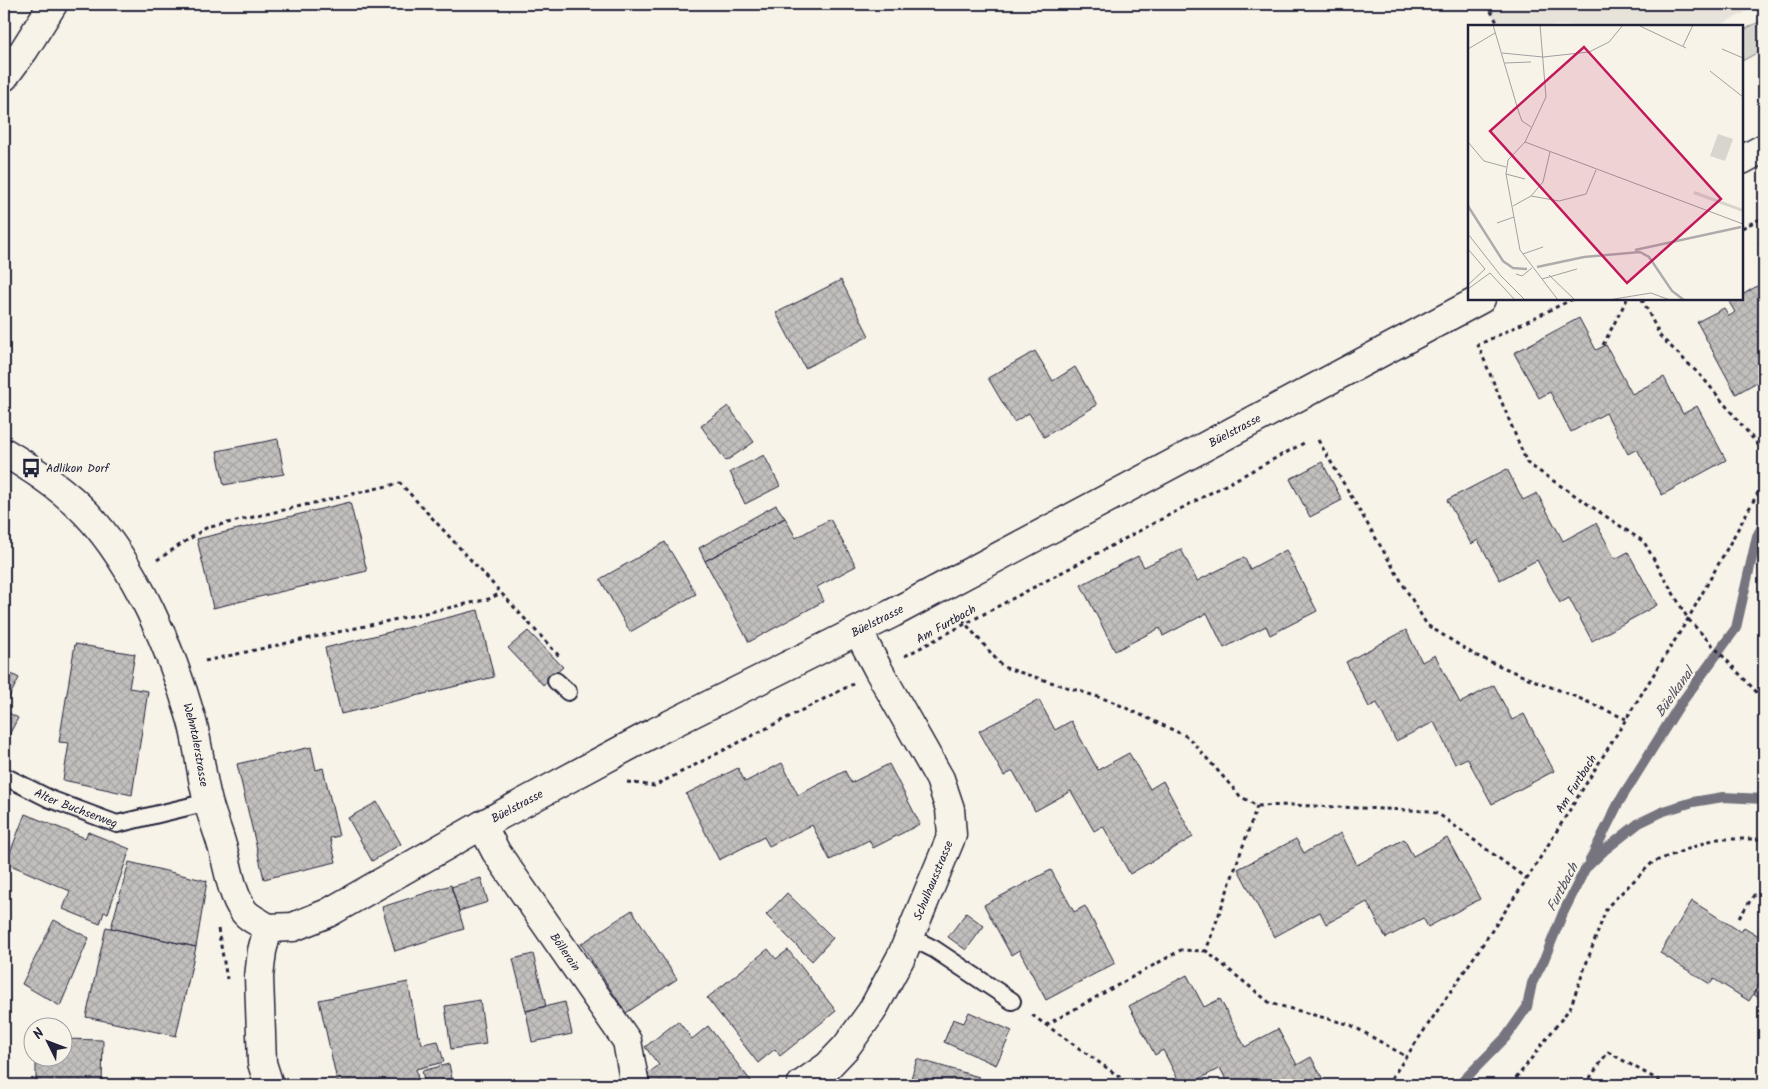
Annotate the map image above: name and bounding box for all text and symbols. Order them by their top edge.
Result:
inset map [1468,25,1743,300]
street label: Büelstrasse [1205,409,1265,453]
bus stop icon: Adlikon Dorf [20,457,42,479]
place label: Adlikon Dorf [46,459,111,478]
street label: Büelstrasse [848,600,908,643]
street label: Am Furtbach [913,600,980,649]
water label: Büelkanal [1650,661,1701,722]
street label: Wehntalerstrasse [177,701,213,789]
street label: Am Furtbach [1551,751,1602,817]
street label: Alter Buchserweg [31,784,120,833]
street label: Büelstrasse [488,784,547,828]
street label: Schulhausstrasse [908,837,959,923]
water label: Furtbach [1541,858,1585,915]
street label: Böllerain [545,929,585,975]
north arrow [22,1016,72,1066]
text: N [28,1023,50,1045]

